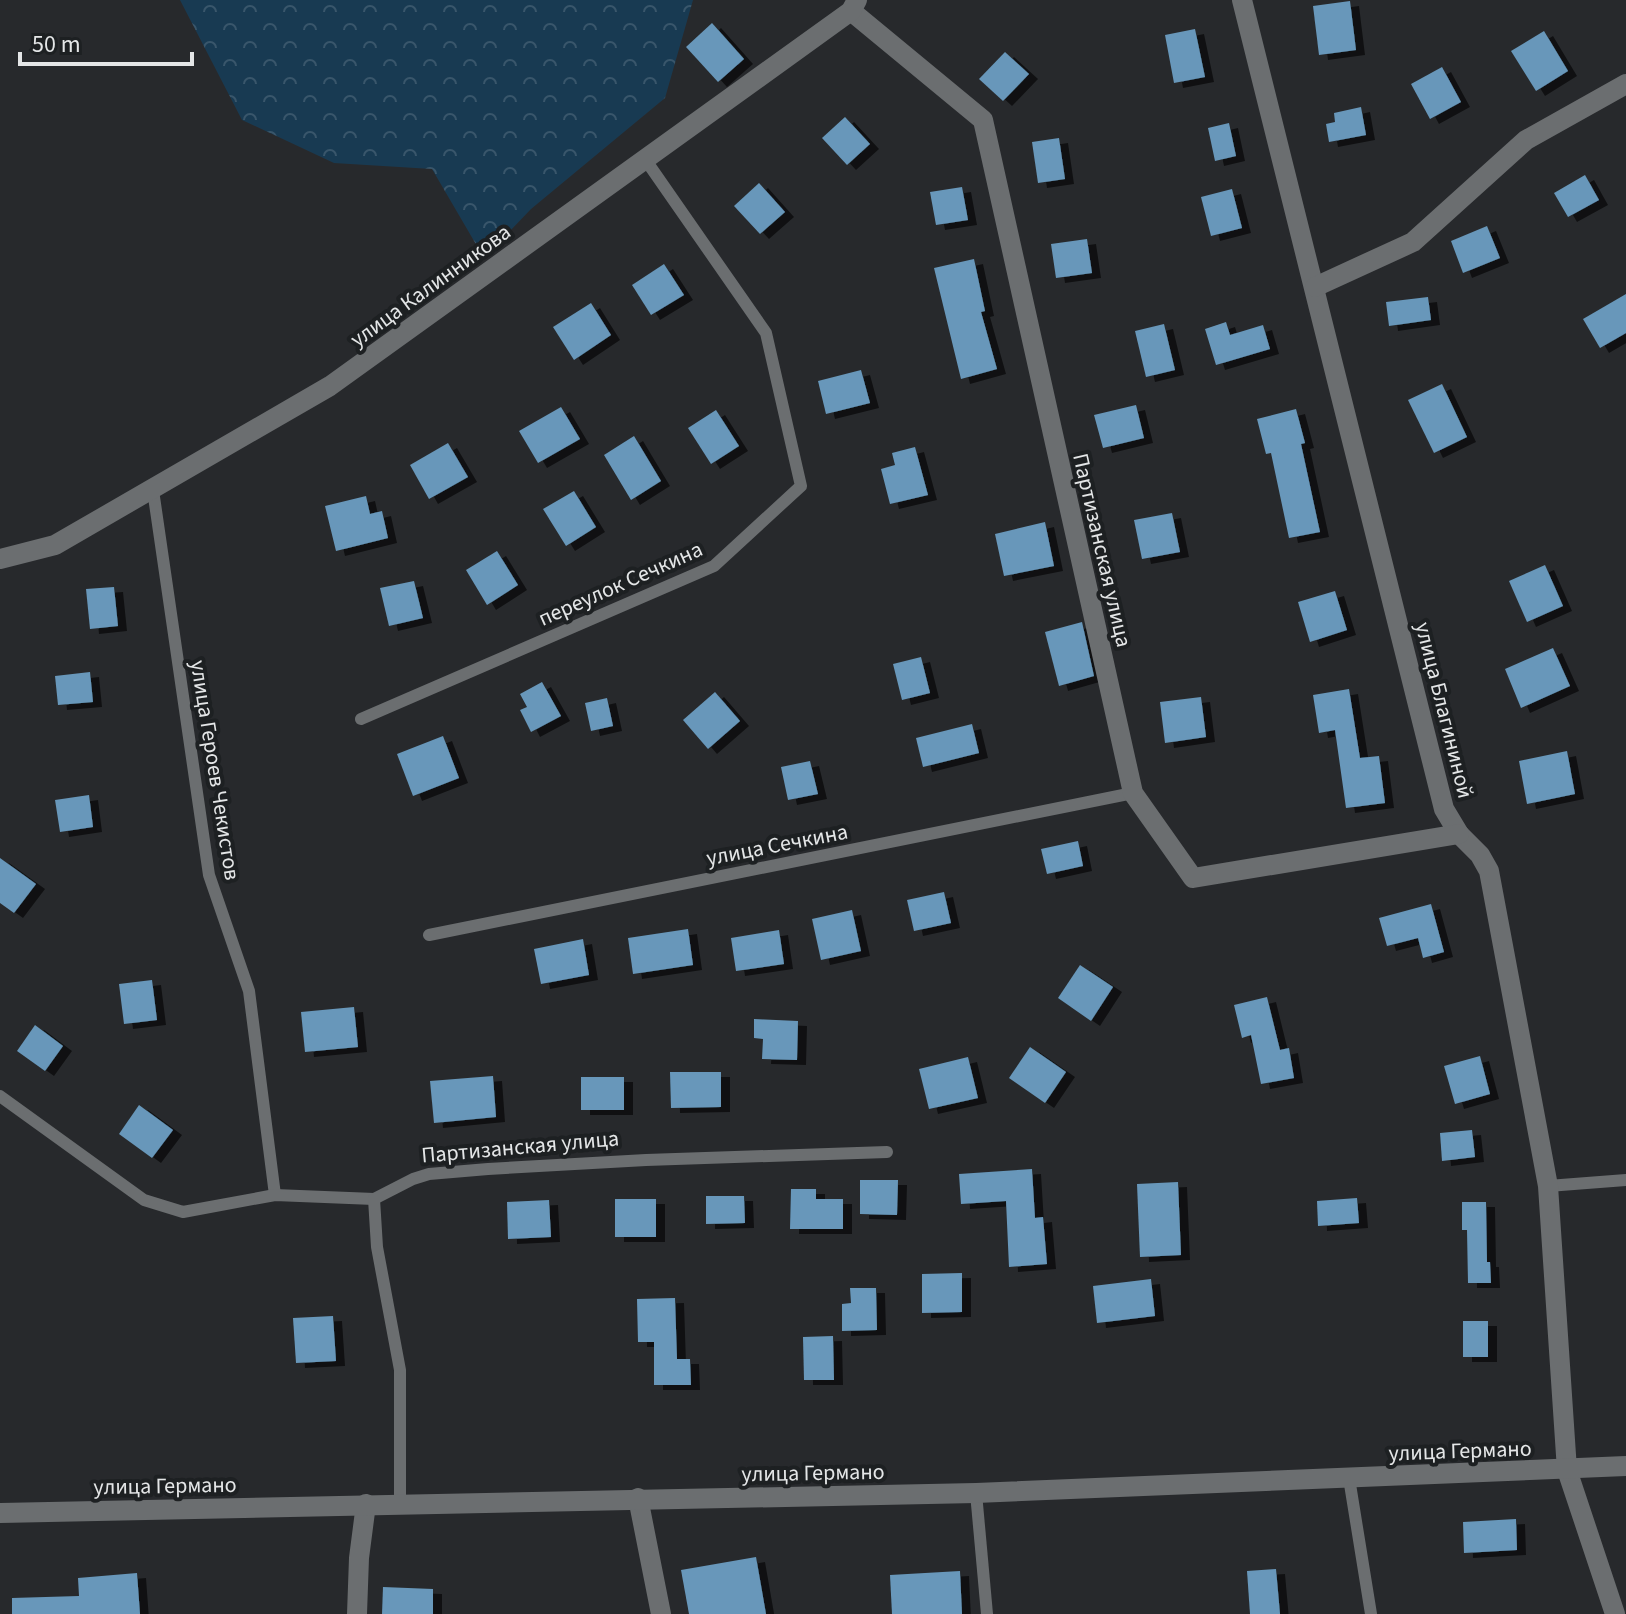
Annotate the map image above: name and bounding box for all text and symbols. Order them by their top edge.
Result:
scale bar [20,16,192,66]
text: 50 m [32,27,81,62]
street label: улица Калинникова [344,216,518,355]
street label: Партизанская улица [1064,450,1140,650]
street label: переулок Сечкина [533,533,708,634]
street label: улица Благининой [1407,619,1481,802]
street label: улица Героев Чекистов [182,658,248,882]
street label: улица Сечкина [704,816,851,874]
street label: Партизанская улица [420,1122,620,1172]
street label: улица Германо [1388,1433,1532,1469]
street label: улица Германо [741,1456,885,1490]
street label: улица Германо [93,1469,237,1503]

